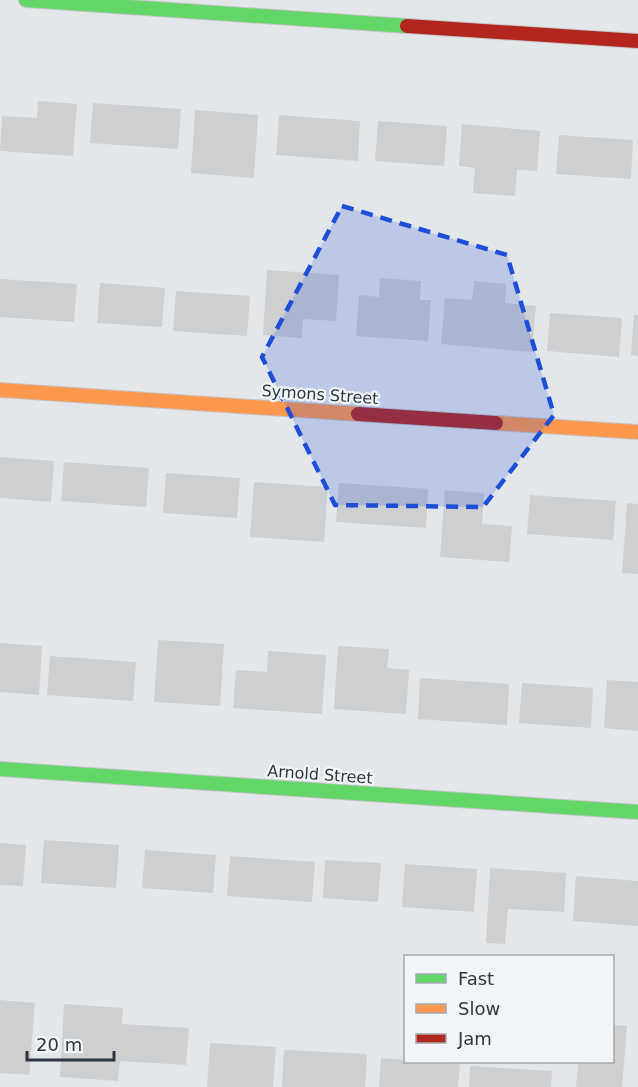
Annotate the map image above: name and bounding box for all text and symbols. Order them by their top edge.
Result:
street label: Symons Street [261,381,379,408]
street label: Arnold Street [267,761,373,788]
legend [404,955,614,1063]
text: Fast [458,968,494,989]
text: Slow [458,998,500,1019]
scale bar [27,1024,114,1062]
text: Jam [457,1028,492,1049]
text: 20 m [36,1034,82,1055]

